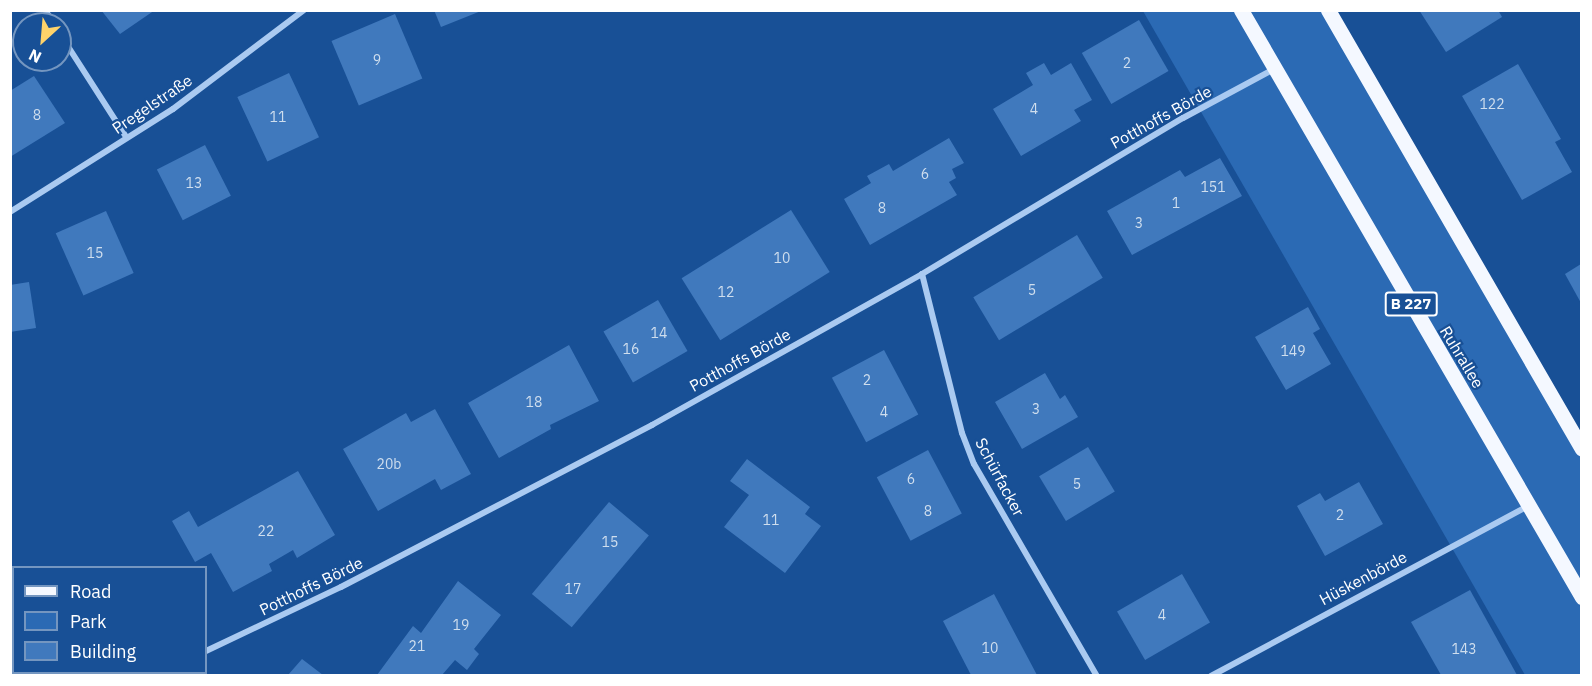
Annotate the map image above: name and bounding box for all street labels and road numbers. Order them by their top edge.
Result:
street label: Pregelstraße [108,70,196,138]
street label: Potthoffs Börde [1107,81,1215,153]
road number: B 227 [1384,292,1438,316]
street label: Ruhrallee [1436,323,1488,391]
street label: Potthoffs Börde [686,324,794,396]
street label: Schürfacker [971,435,1029,519]
street label: Hüskenbörde [1316,547,1410,609]
street label: Potthoffs Börde [256,553,366,619]

